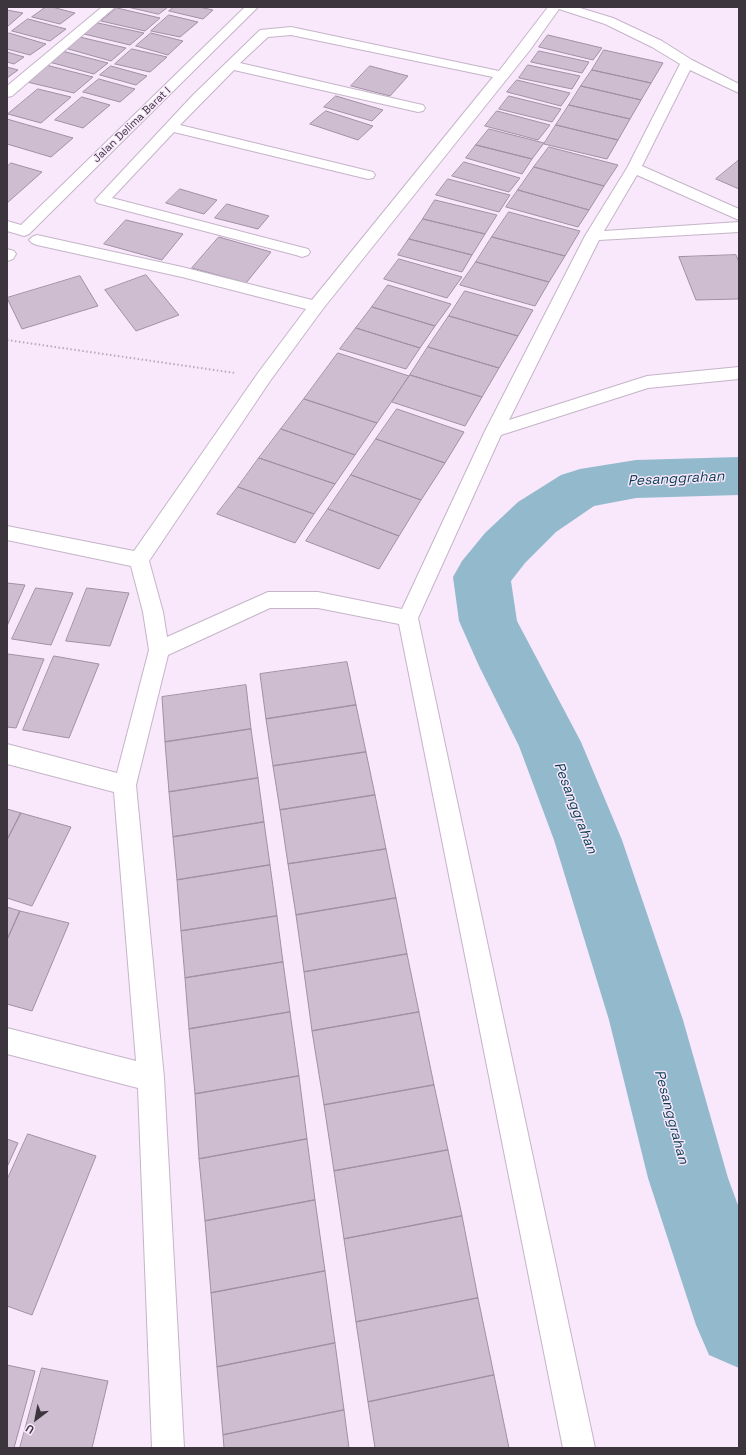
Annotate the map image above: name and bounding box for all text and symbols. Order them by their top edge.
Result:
street label: Jalan Delima Barat I [90,84,174,166]
water label: Pesanggrahan [627,468,725,490]
water label: Pesanggrahan [550,760,600,856]
water label: Pesanggrahan [650,1068,692,1166]
north arrow [16,1399,56,1439]
text: U [23,1421,36,1437]

